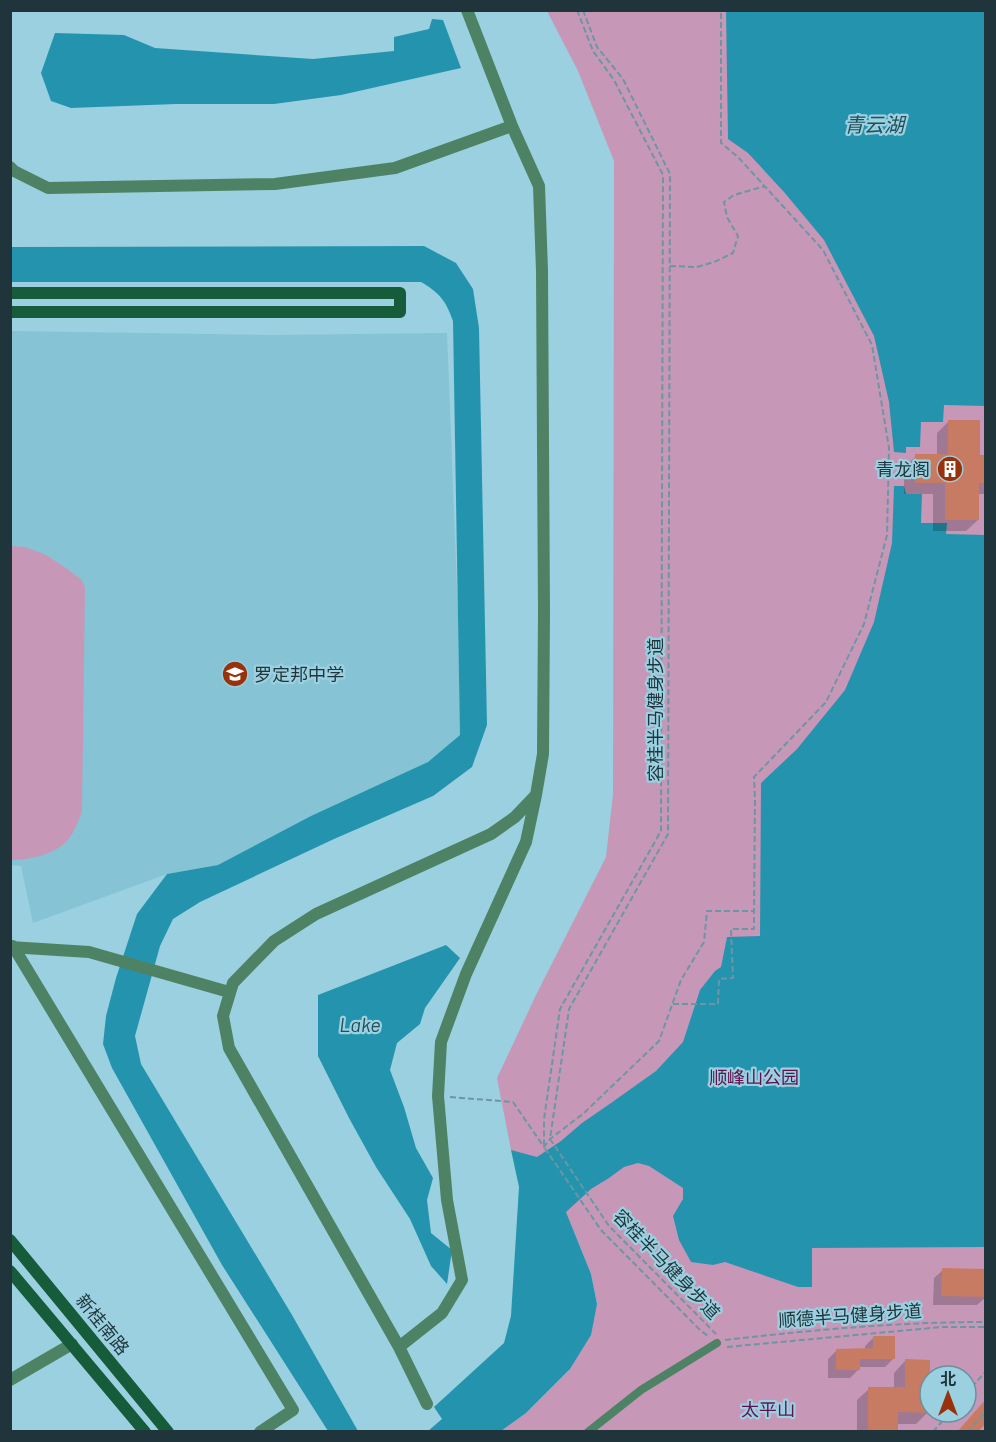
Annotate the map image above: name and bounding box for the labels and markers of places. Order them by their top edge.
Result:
building icon: 青龙阁 [935,454,965,484]
place label: 青龙阁 [876,458,930,480]
school or university icon: 罗定邦中学 [220,659,250,689]
place label: 罗定邦中学 [254,663,344,685]

